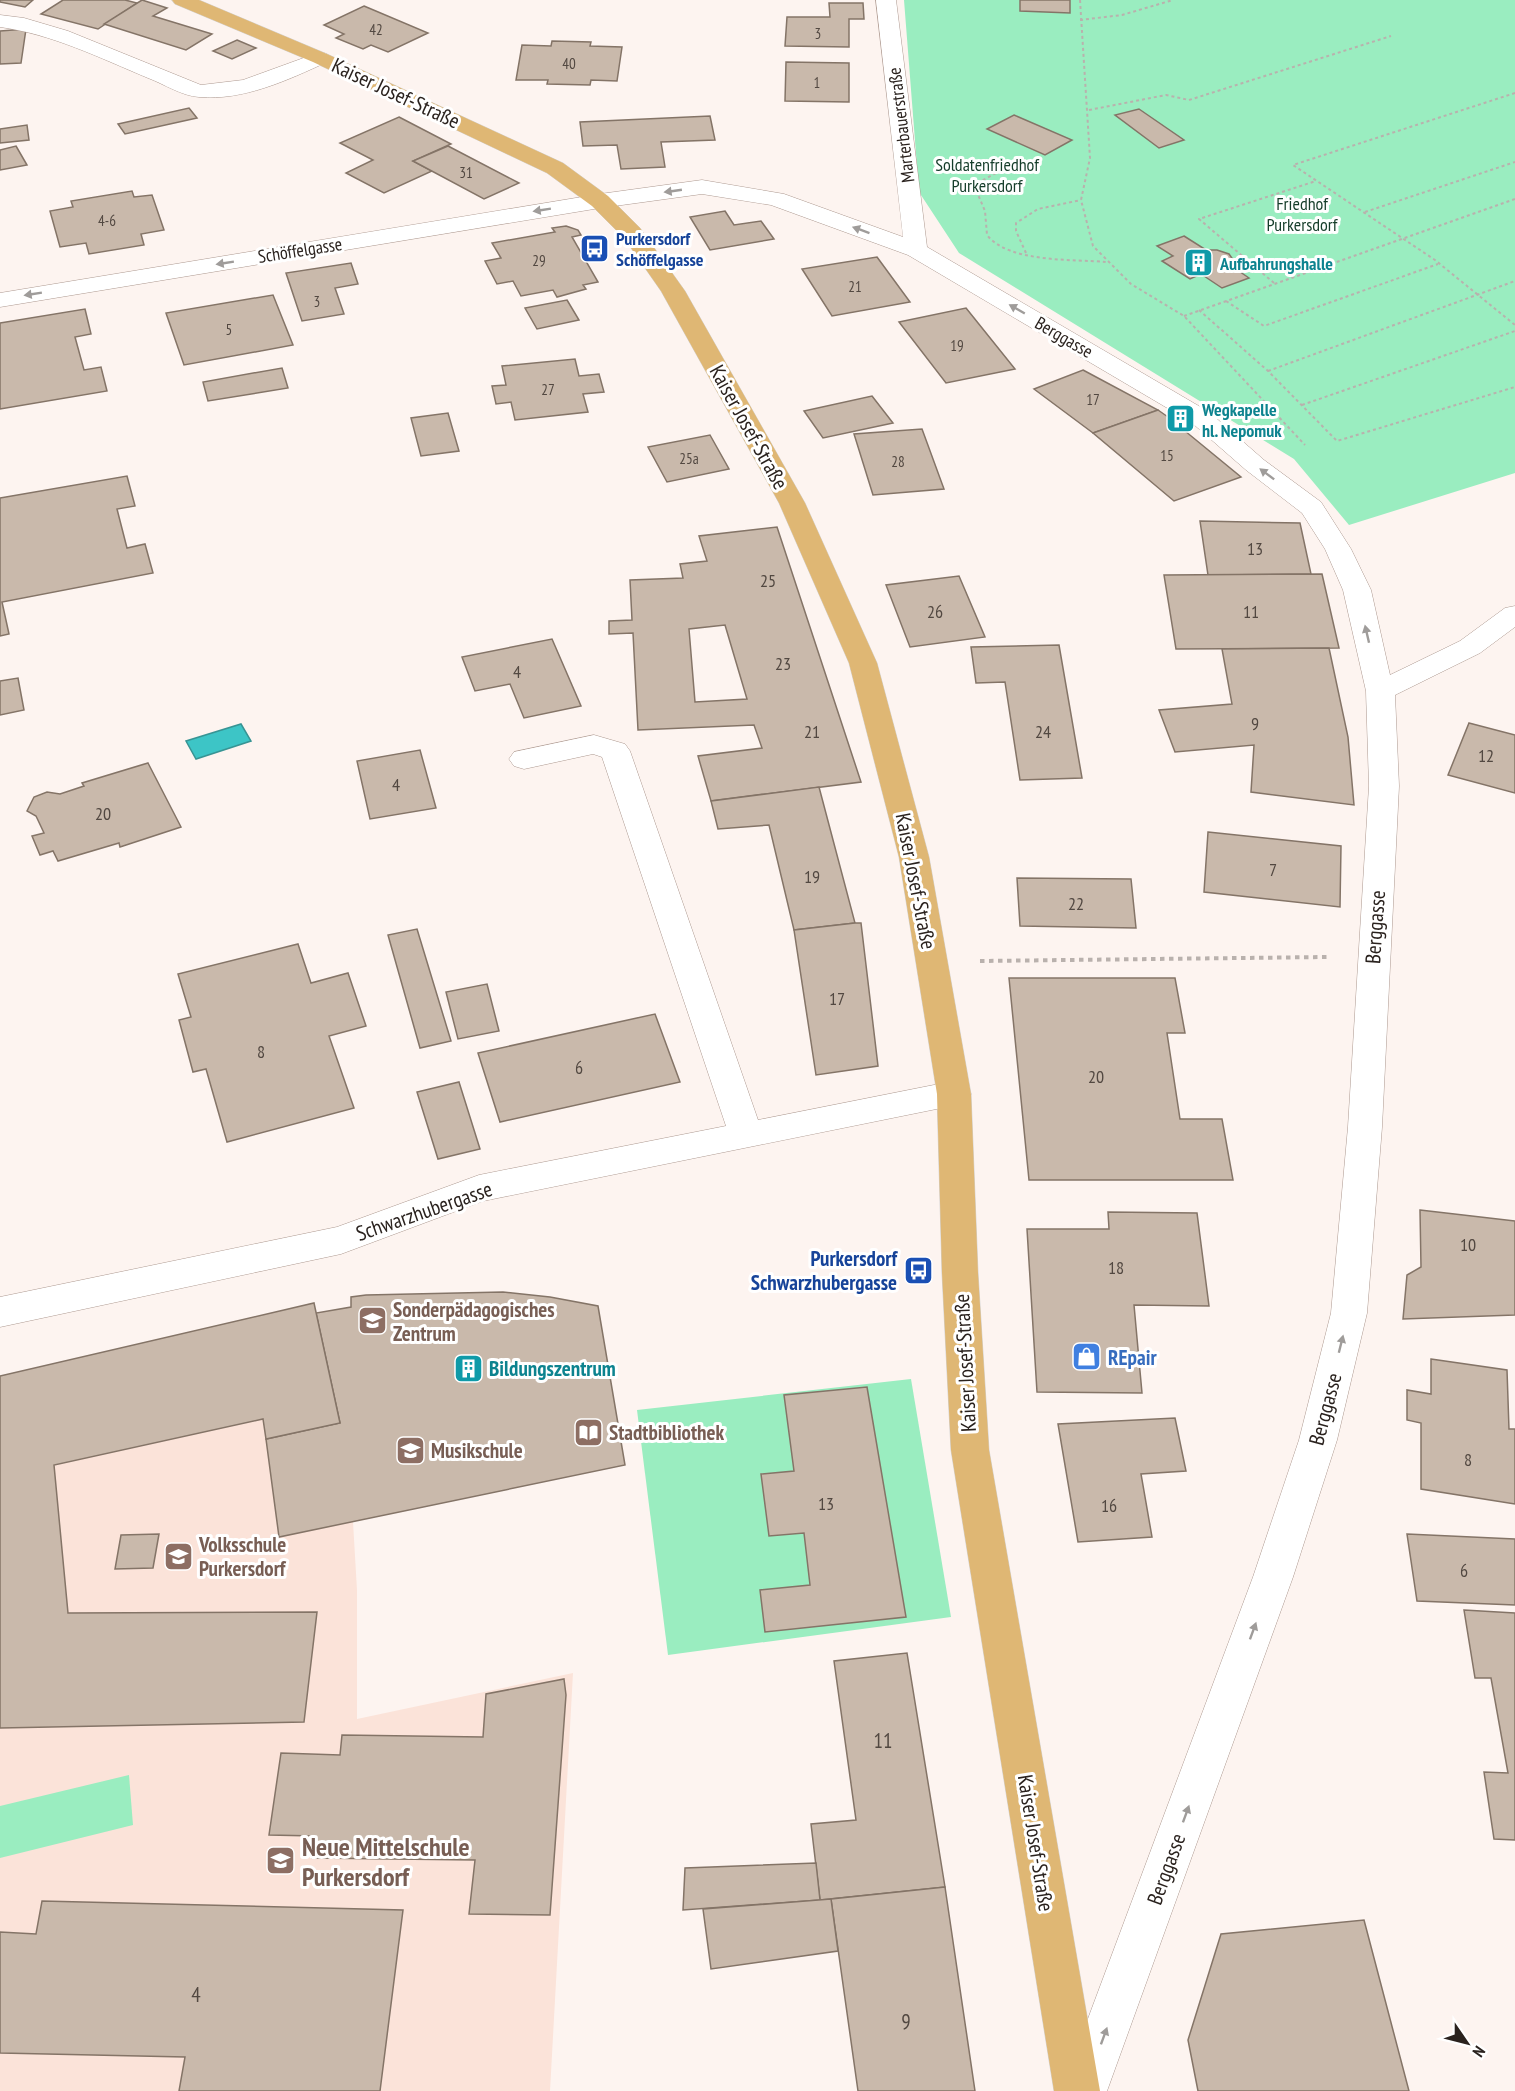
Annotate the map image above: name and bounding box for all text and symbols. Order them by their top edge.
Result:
house number: 42 [369,20,383,39]
house number: 3 [815,24,821,43]
street label: Kaiser Josef-Straße [328,52,464,134]
house number: 40 [562,54,576,73]
street label: Marterbauerstraße [883,66,919,184]
house number: 1 [814,73,820,92]
park label: Soldatenfriedhof Purkersdorf [935,153,1040,197]
house number: 31 [459,163,473,182]
one-way arrow [664,186,683,195]
park label: Friedhof Purkersdorf [1267,192,1339,236]
one-way arrow [532,206,551,215]
house number: 4-6 [98,211,116,230]
one-way arrow [852,225,870,235]
place label: Purkersdorf Schöffelgasse [616,227,704,271]
street label: Schöffelgasse [256,232,344,268]
bus stop icon: Purkersdorf Schöffelgasse [579,232,611,264]
building icon: Aufbahrungshalle [1183,247,1215,279]
house number: 29 [532,251,546,270]
place label: Aufbahrungshalle [1219,252,1333,275]
one-way arrow [216,258,235,267]
house number: 21 [848,277,862,296]
one-way arrow [23,290,42,299]
house number: 3 [314,292,320,311]
one-way arrow [1009,304,1025,315]
street label: Berggasse [1031,311,1097,363]
house number: 5 [226,320,232,339]
house number: 19 [950,336,964,355]
street label: Kaiser Josef-Straße [704,360,794,494]
house number: 27 [541,380,555,399]
house number: 17 [1086,390,1100,409]
place label: Wegkapelle hl. Nepomuk [1201,398,1282,442]
building icon: Wegkapelle hl. Nepomuk [1165,403,1197,435]
house number: 15 [1160,446,1174,465]
house number: 25a [679,449,699,468]
house number: 28 [891,452,905,471]
one-way arrow [1259,469,1274,481]
house number: 13 [1247,537,1263,560]
house number: 25 [760,569,776,592]
house number: 26 [927,600,943,623]
house number: 11 [1243,600,1259,623]
one-way arrow [1362,624,1371,643]
house number: 23 [775,652,791,675]
house number: 4 [513,660,521,683]
house number: 9 [1251,712,1259,735]
house number: 21 [804,720,820,743]
house number: 24 [1035,720,1051,743]
house number: 12 [1478,744,1494,767]
house number: 4 [392,773,400,796]
house number: 20 [95,802,111,825]
street label: Kaiser Josef-Straße [890,811,942,951]
house number: 7 [1269,858,1277,881]
house number: 19 [804,865,820,888]
street label: Berggasse [1359,889,1391,965]
house number: 22 [1068,892,1084,915]
house number: 17 [829,987,845,1010]
house number: 8 [257,1040,265,1063]
house number: 6 [575,1056,583,1079]
house number: 20 [1088,1065,1104,1088]
street label: Schwarzhubergasse [352,1175,496,1247]
house number: 10 [1460,1233,1476,1256]
place label: Purkersdorf Schwarzhubergasse [751,1245,898,1296]
bus stop icon: Purkersdorf Schwarzhubergasse [902,1254,934,1286]
house number: 18 [1108,1256,1124,1279]
street label: Kaiser Josef-Straße [948,1293,982,1433]
place label: Sonderpädagogisches Zentrum [393,1296,555,1347]
school or university icon: Sonderpädagogisches Zentrum [356,1305,388,1337]
one-way arrow [1337,1335,1347,1353]
shop icon: REpair [1071,1341,1103,1373]
place label: REpair [1108,1344,1157,1371]
building icon: Bildungszentrum [452,1352,484,1384]
place label: Bildungszentrum [489,1355,616,1382]
street label: Berggasse [1302,1370,1348,1448]
library icon: Stadtbibliothek [572,1416,604,1448]
place label: Stadtbibliothek [609,1419,724,1446]
school or university icon: Musikschule [394,1434,426,1466]
place label: Musikschule [431,1437,523,1464]
house number: 8 [1464,1448,1472,1471]
house number: 13 [818,1492,834,1515]
house number: 16 [1101,1494,1117,1517]
place label: Volksschule Purkersdorf [198,1531,287,1582]
school or university icon: Volksschule Purkersdorf [162,1540,194,1572]
house number: 6 [1460,1559,1468,1582]
one-way arrow [1249,1622,1259,1640]
house number: 11 [874,1727,892,1754]
street label: Kaiser Josef-Straße [1012,1773,1060,1913]
one-way arrow [1182,1805,1191,1823]
place label: Neue Mittelschule Purkersdorf [302,1830,470,1893]
street label: Berggasse [1141,1830,1191,1908]
school or university icon: Neue Mittelschule Purkersdorf [265,1845,297,1877]
house number: 4 [191,1981,201,2008]
house number: 9 [901,2008,911,2035]
north arrow [1437,2013,1497,2073]
one-way arrow [1100,2027,1109,2045]
text: N [1469,2042,1490,2061]

